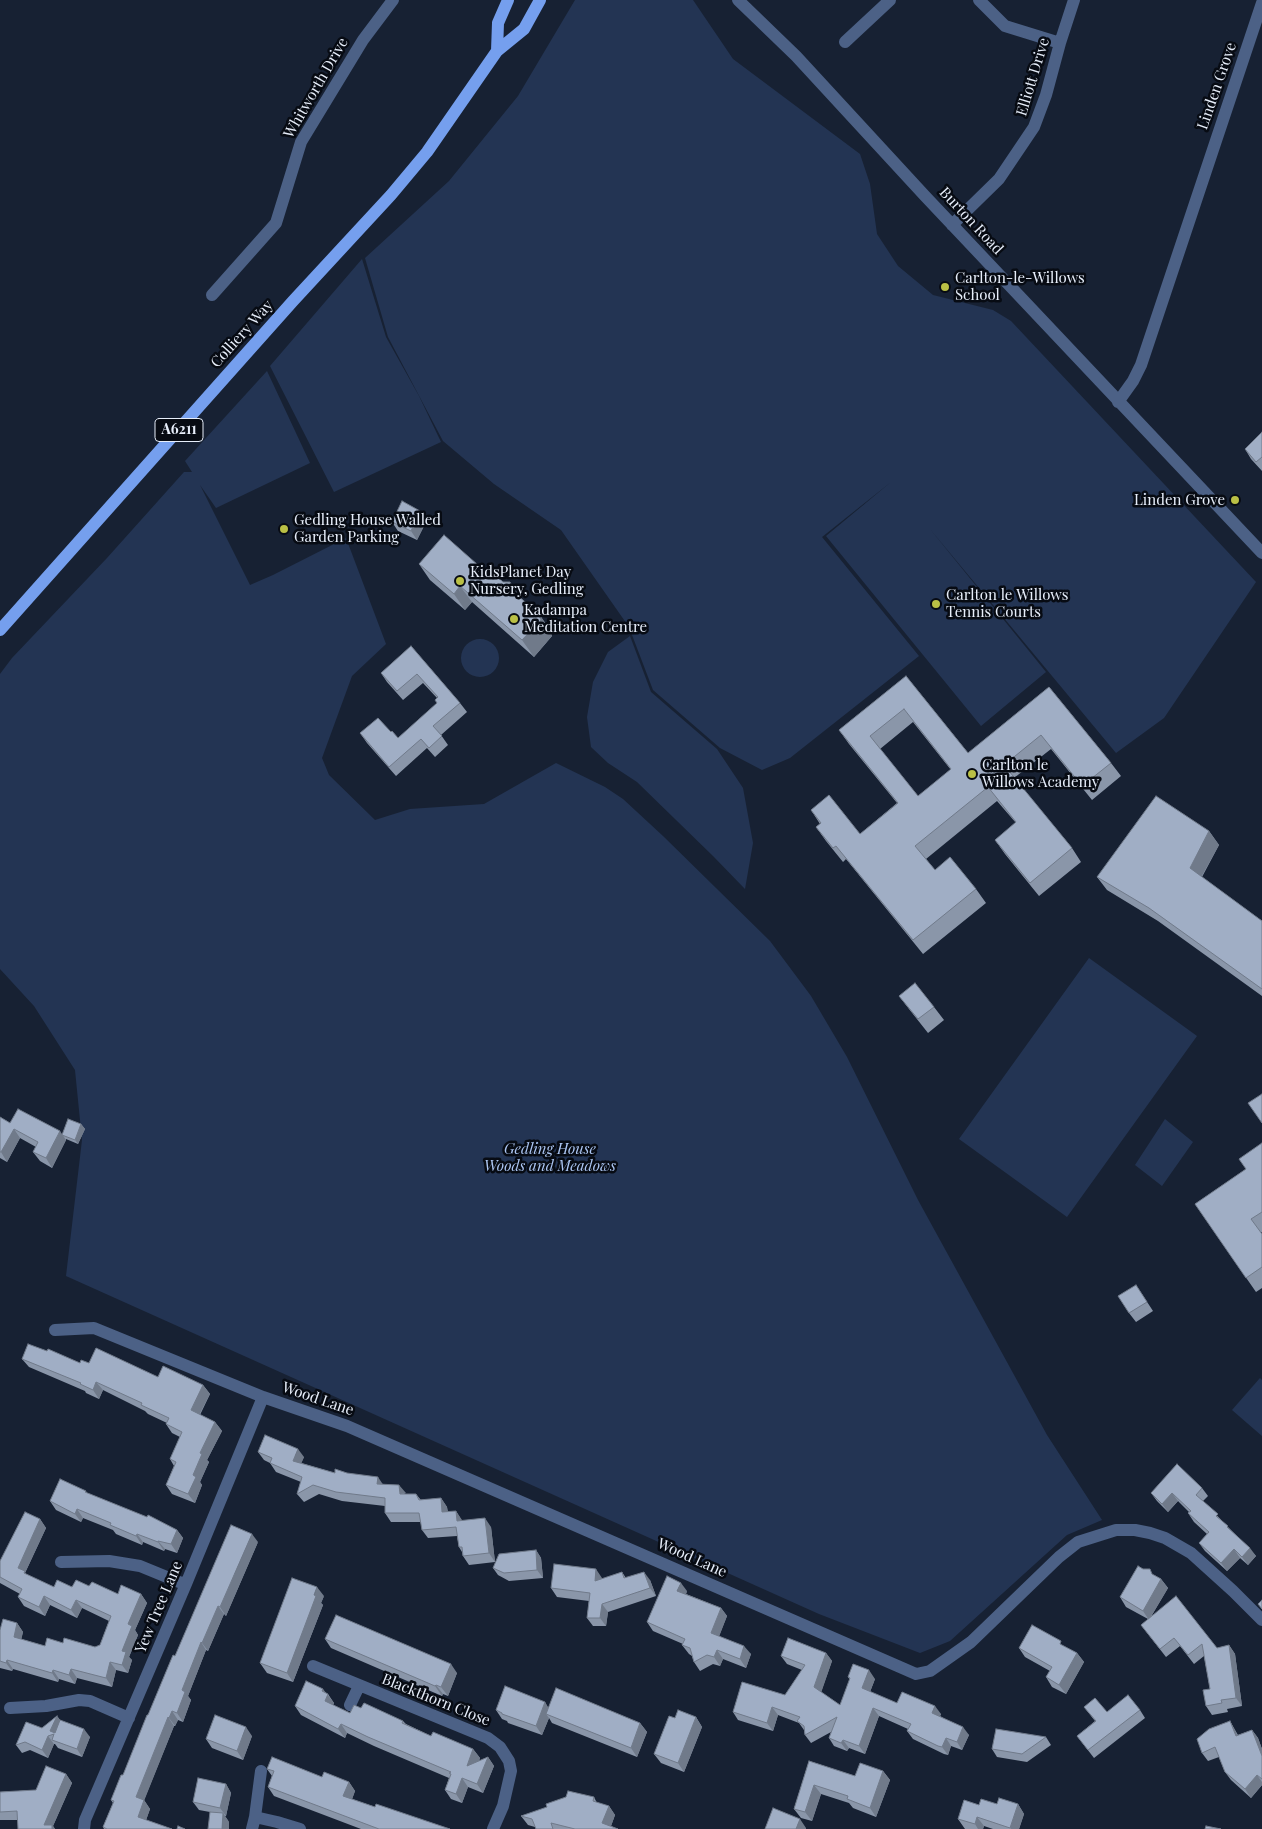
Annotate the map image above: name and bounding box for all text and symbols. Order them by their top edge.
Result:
street label: Whitworth Drive [280,35,352,141]
street label: Elliott Drive [1013,36,1053,118]
street label: Linden Grove [1194,40,1240,132]
street label: Burton Road [935,184,1007,258]
place label: Carlton-le-Willows School [955,269,1085,304]
marker: Carlton-le-Willows School [939,281,951,293]
street label: Colliery Way [207,297,277,371]
road number: A6211 [155,418,203,442]
place label: Linden Grove [1134,491,1225,509]
marker: Linden Grove [1229,494,1241,506]
place label: Gedling House Walled Garden Parking [294,511,441,546]
marker: Gedling House Walled Garden Parking [278,523,290,535]
place label: KidsPlanet Day Nursery, Gedling [470,563,584,598]
marker: KidsPlanet Day Nursery, Gedling [454,575,466,587]
place label: Carlton le Willows Tennis Courts [946,586,1068,621]
marker: Carlton le Willows Tennis Courts [930,598,942,610]
place label: Kadampa Meditation Centre [524,601,647,636]
marker: Kadampa Meditation Centre [508,613,520,625]
place label: Carlton le Willows Academy [982,756,1099,791]
marker: Carlton le Willows Academy [966,768,978,780]
park label: Gedling House Woods and Meadows [484,1140,616,1175]
street label: Wood Lane [280,1378,356,1420]
street label: Wood Lane [654,1535,730,1581]
street label: Yew Tree Lane [132,1558,186,1656]
street label: Blackthorn Close [379,1670,493,1730]

